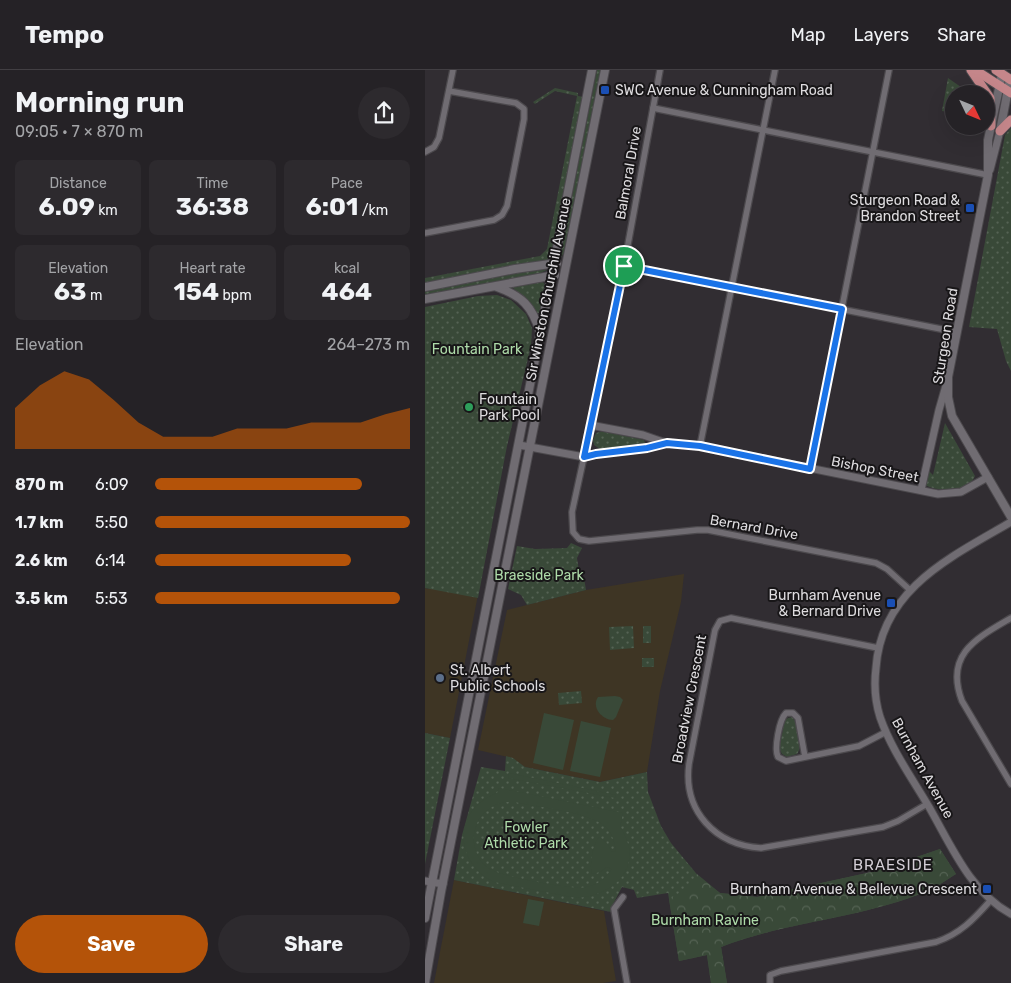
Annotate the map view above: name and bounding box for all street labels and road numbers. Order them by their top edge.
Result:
street label: Balmoral Drive [612,125,645,221]
street label: Sir Winston Churchill Avenue [522,196,575,382]
street label: Sturgeon Road [930,287,961,385]
street label: Bishop Street [830,453,921,486]
street label: Bernard Drive [708,511,800,544]
street label: Broadview Crescent [669,633,710,765]
street label: Burnham Avenue [888,715,957,822]

